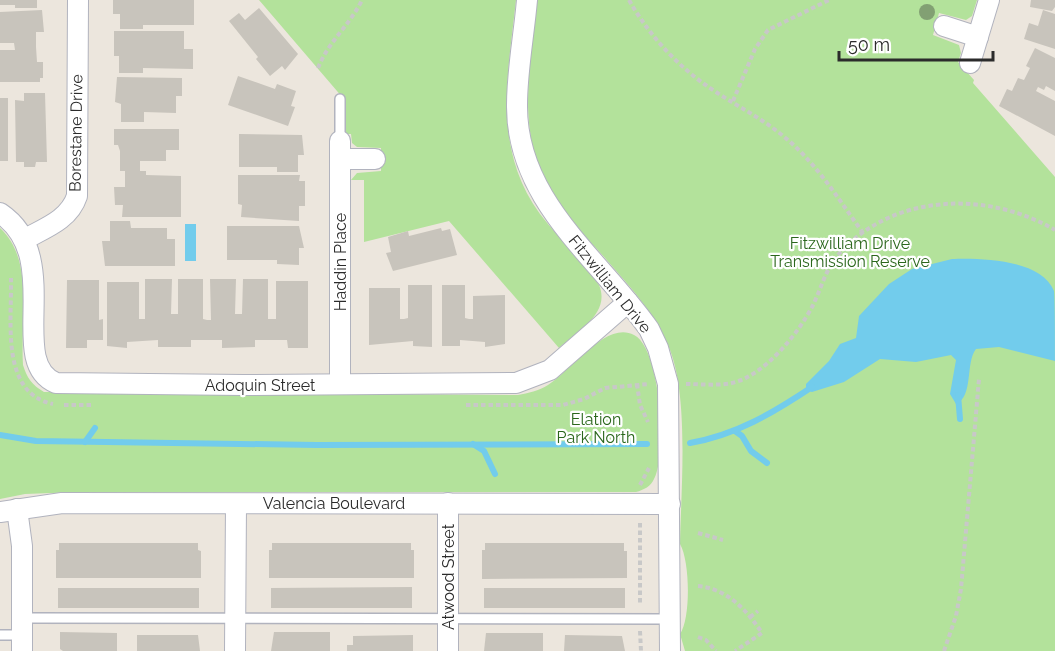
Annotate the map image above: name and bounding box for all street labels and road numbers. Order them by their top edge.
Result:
street label: Borestane Drive [65,74,87,192]
street label: Haddin Place [331,213,350,311]
street label: Fitzwilliam Drive [565,231,655,337]
street label: Adoquin Street [205,376,316,395]
street label: Valencia Boulevard [263,494,405,513]
street label: Atwood Street [439,523,458,630]

